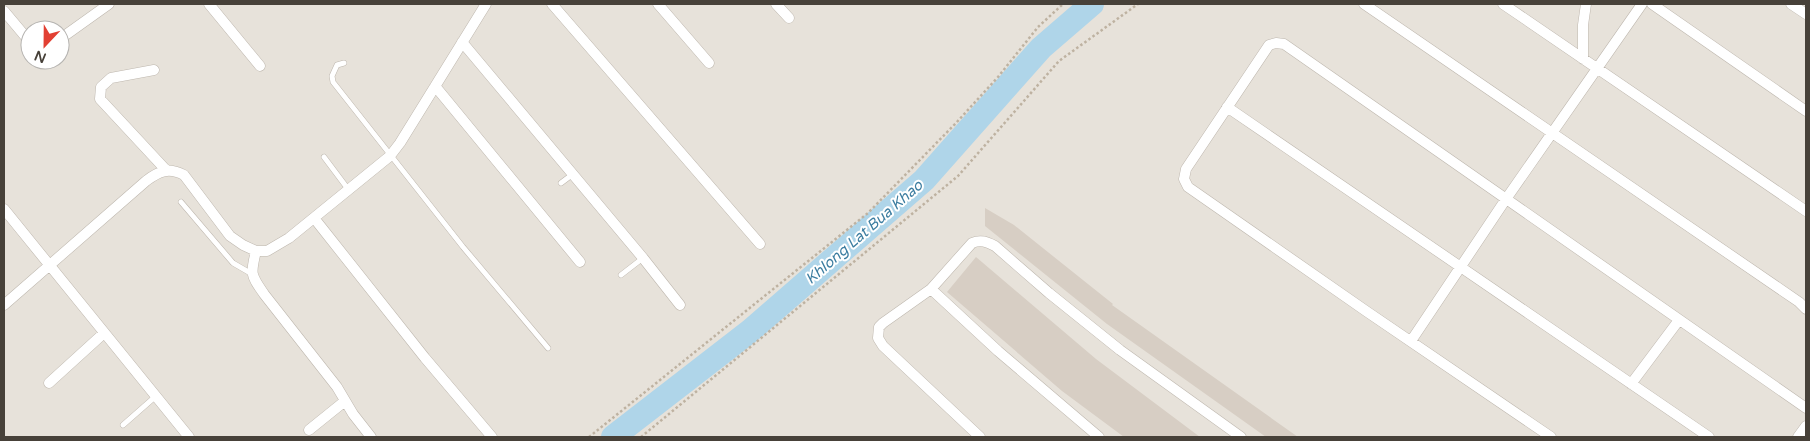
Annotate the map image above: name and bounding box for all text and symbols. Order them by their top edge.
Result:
north arrow [20,20,70,70]
text: N [32,47,49,67]
water label: Khlong Lat Bua Khao [802,176,927,288]

